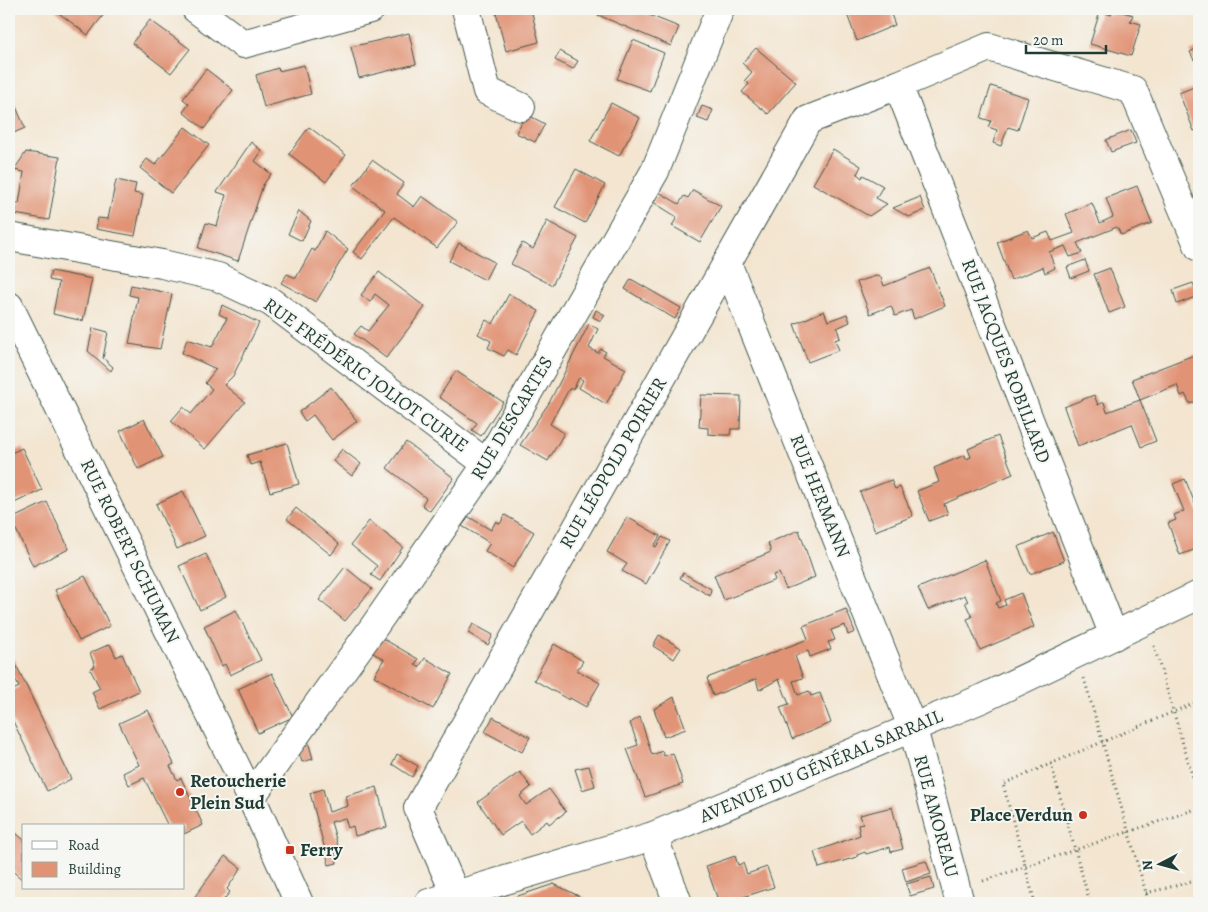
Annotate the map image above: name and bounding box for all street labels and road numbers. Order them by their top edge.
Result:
street label: RUE JACQUES ROBILLARD [955,255,1057,467]
street label: RUE FRÉDÉRIC JOLIOT CURIE [258,292,474,458]
street label: RUE DESCARTES [465,351,559,485]
street label: RUE LÉOPOLD POIRIER [553,372,673,554]
street label: RUE HERMANN [783,430,857,562]
street label: RUE ROBERT SCHUMAN [74,454,186,648]
street label: AVENUE DU GÉNÉRAL SARRAIL [695,703,947,829]
street label: RUE AMOREAU [907,752,965,880]

